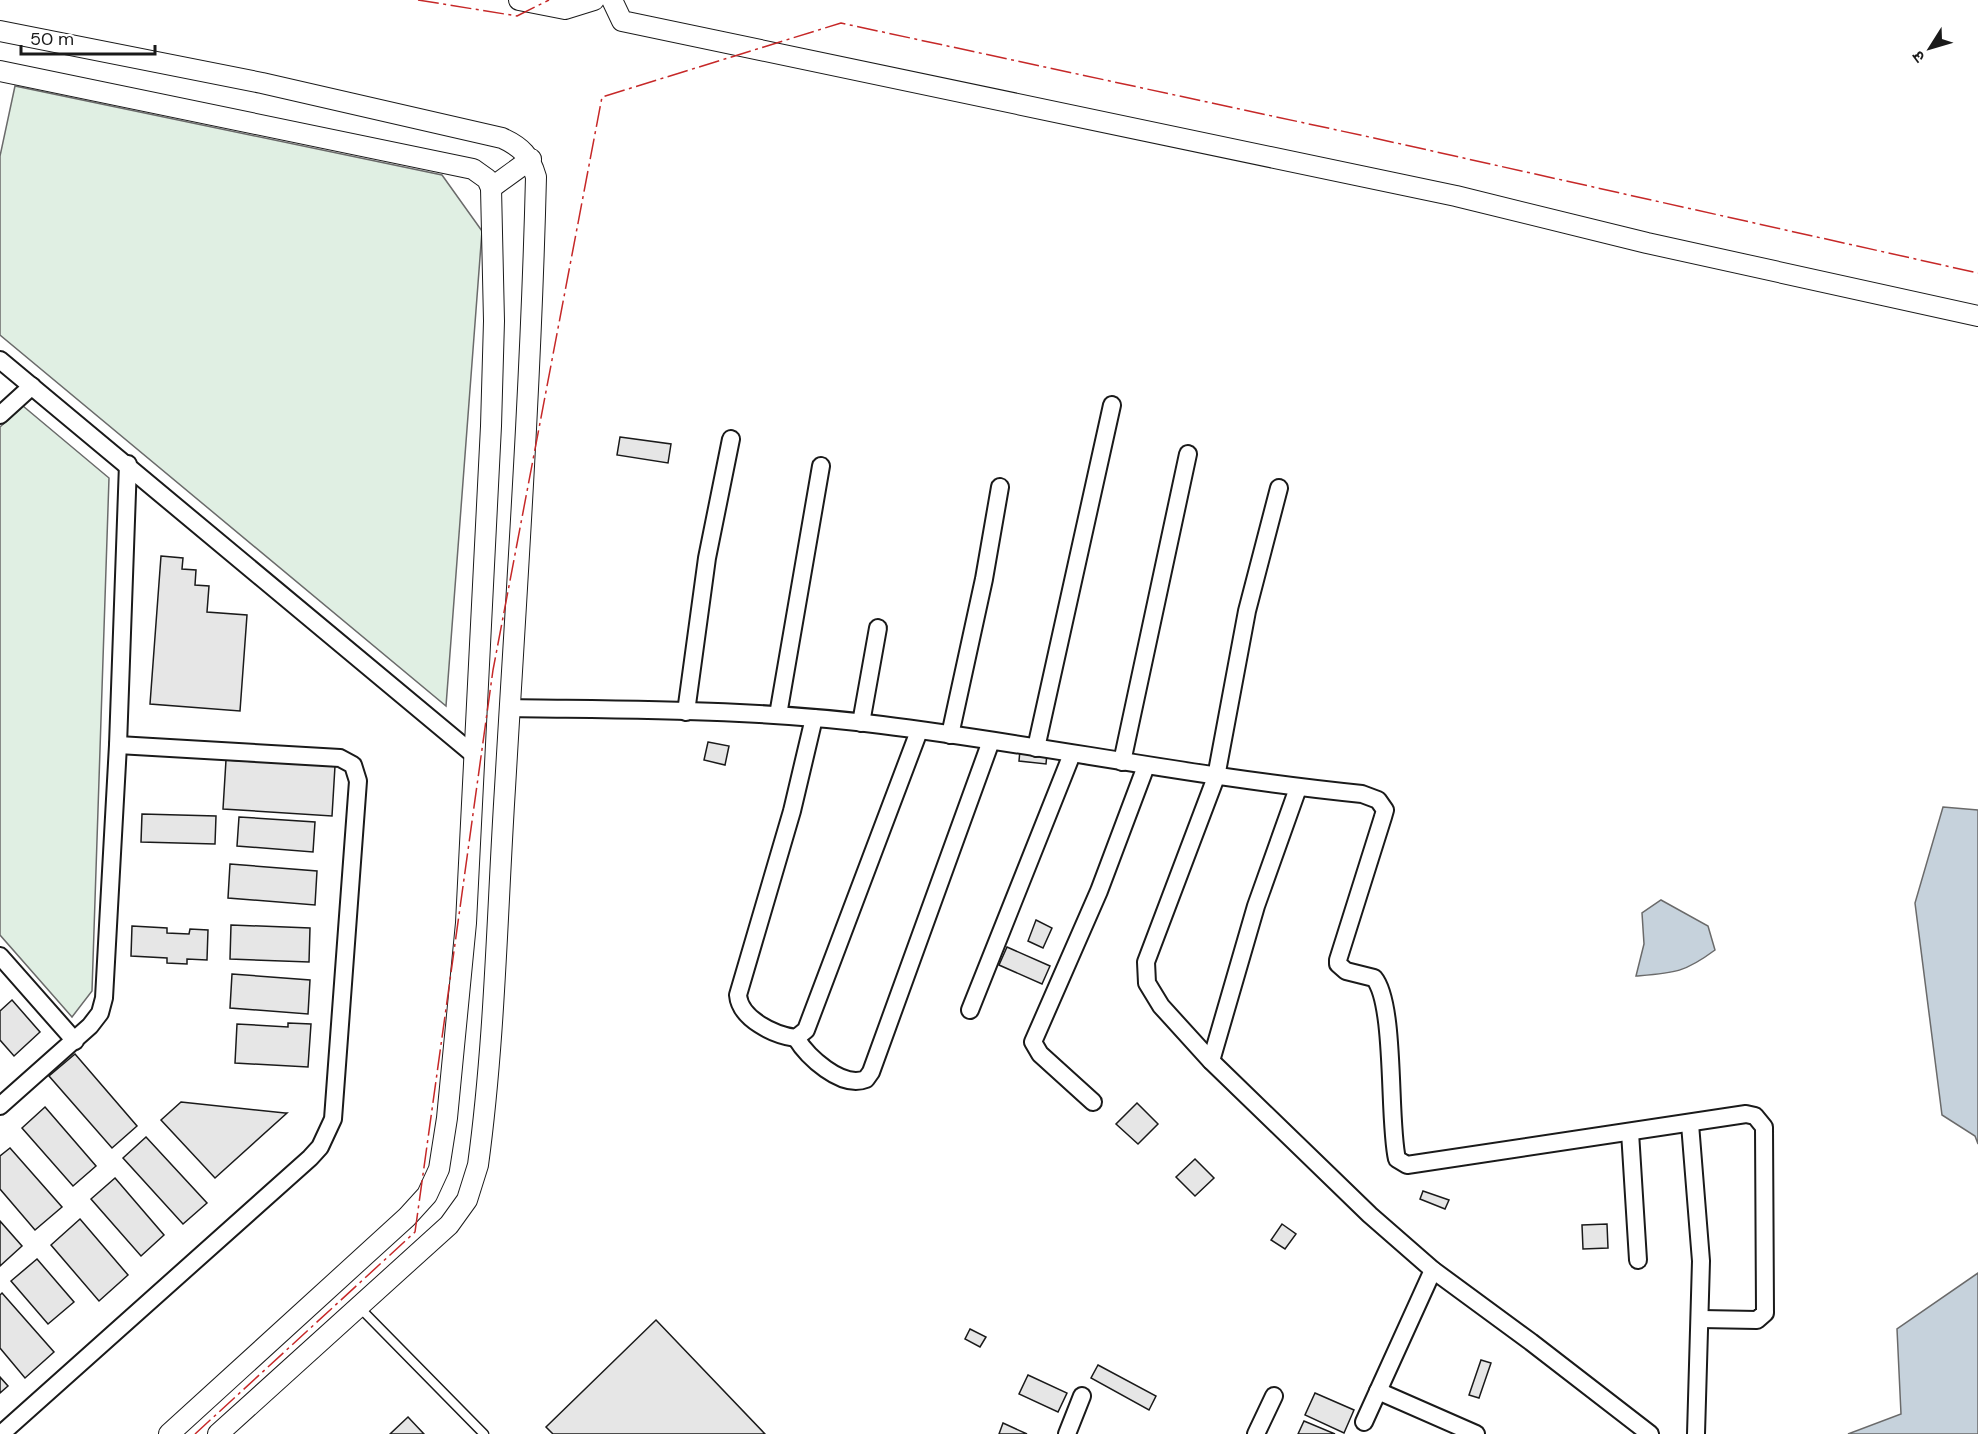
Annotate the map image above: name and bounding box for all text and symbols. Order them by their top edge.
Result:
scale bar [21,18,154,56]
north arrow [1900,18,1960,78]
text: 50 m [30,27,74,51]
text: उ [1907,46,1930,67]

